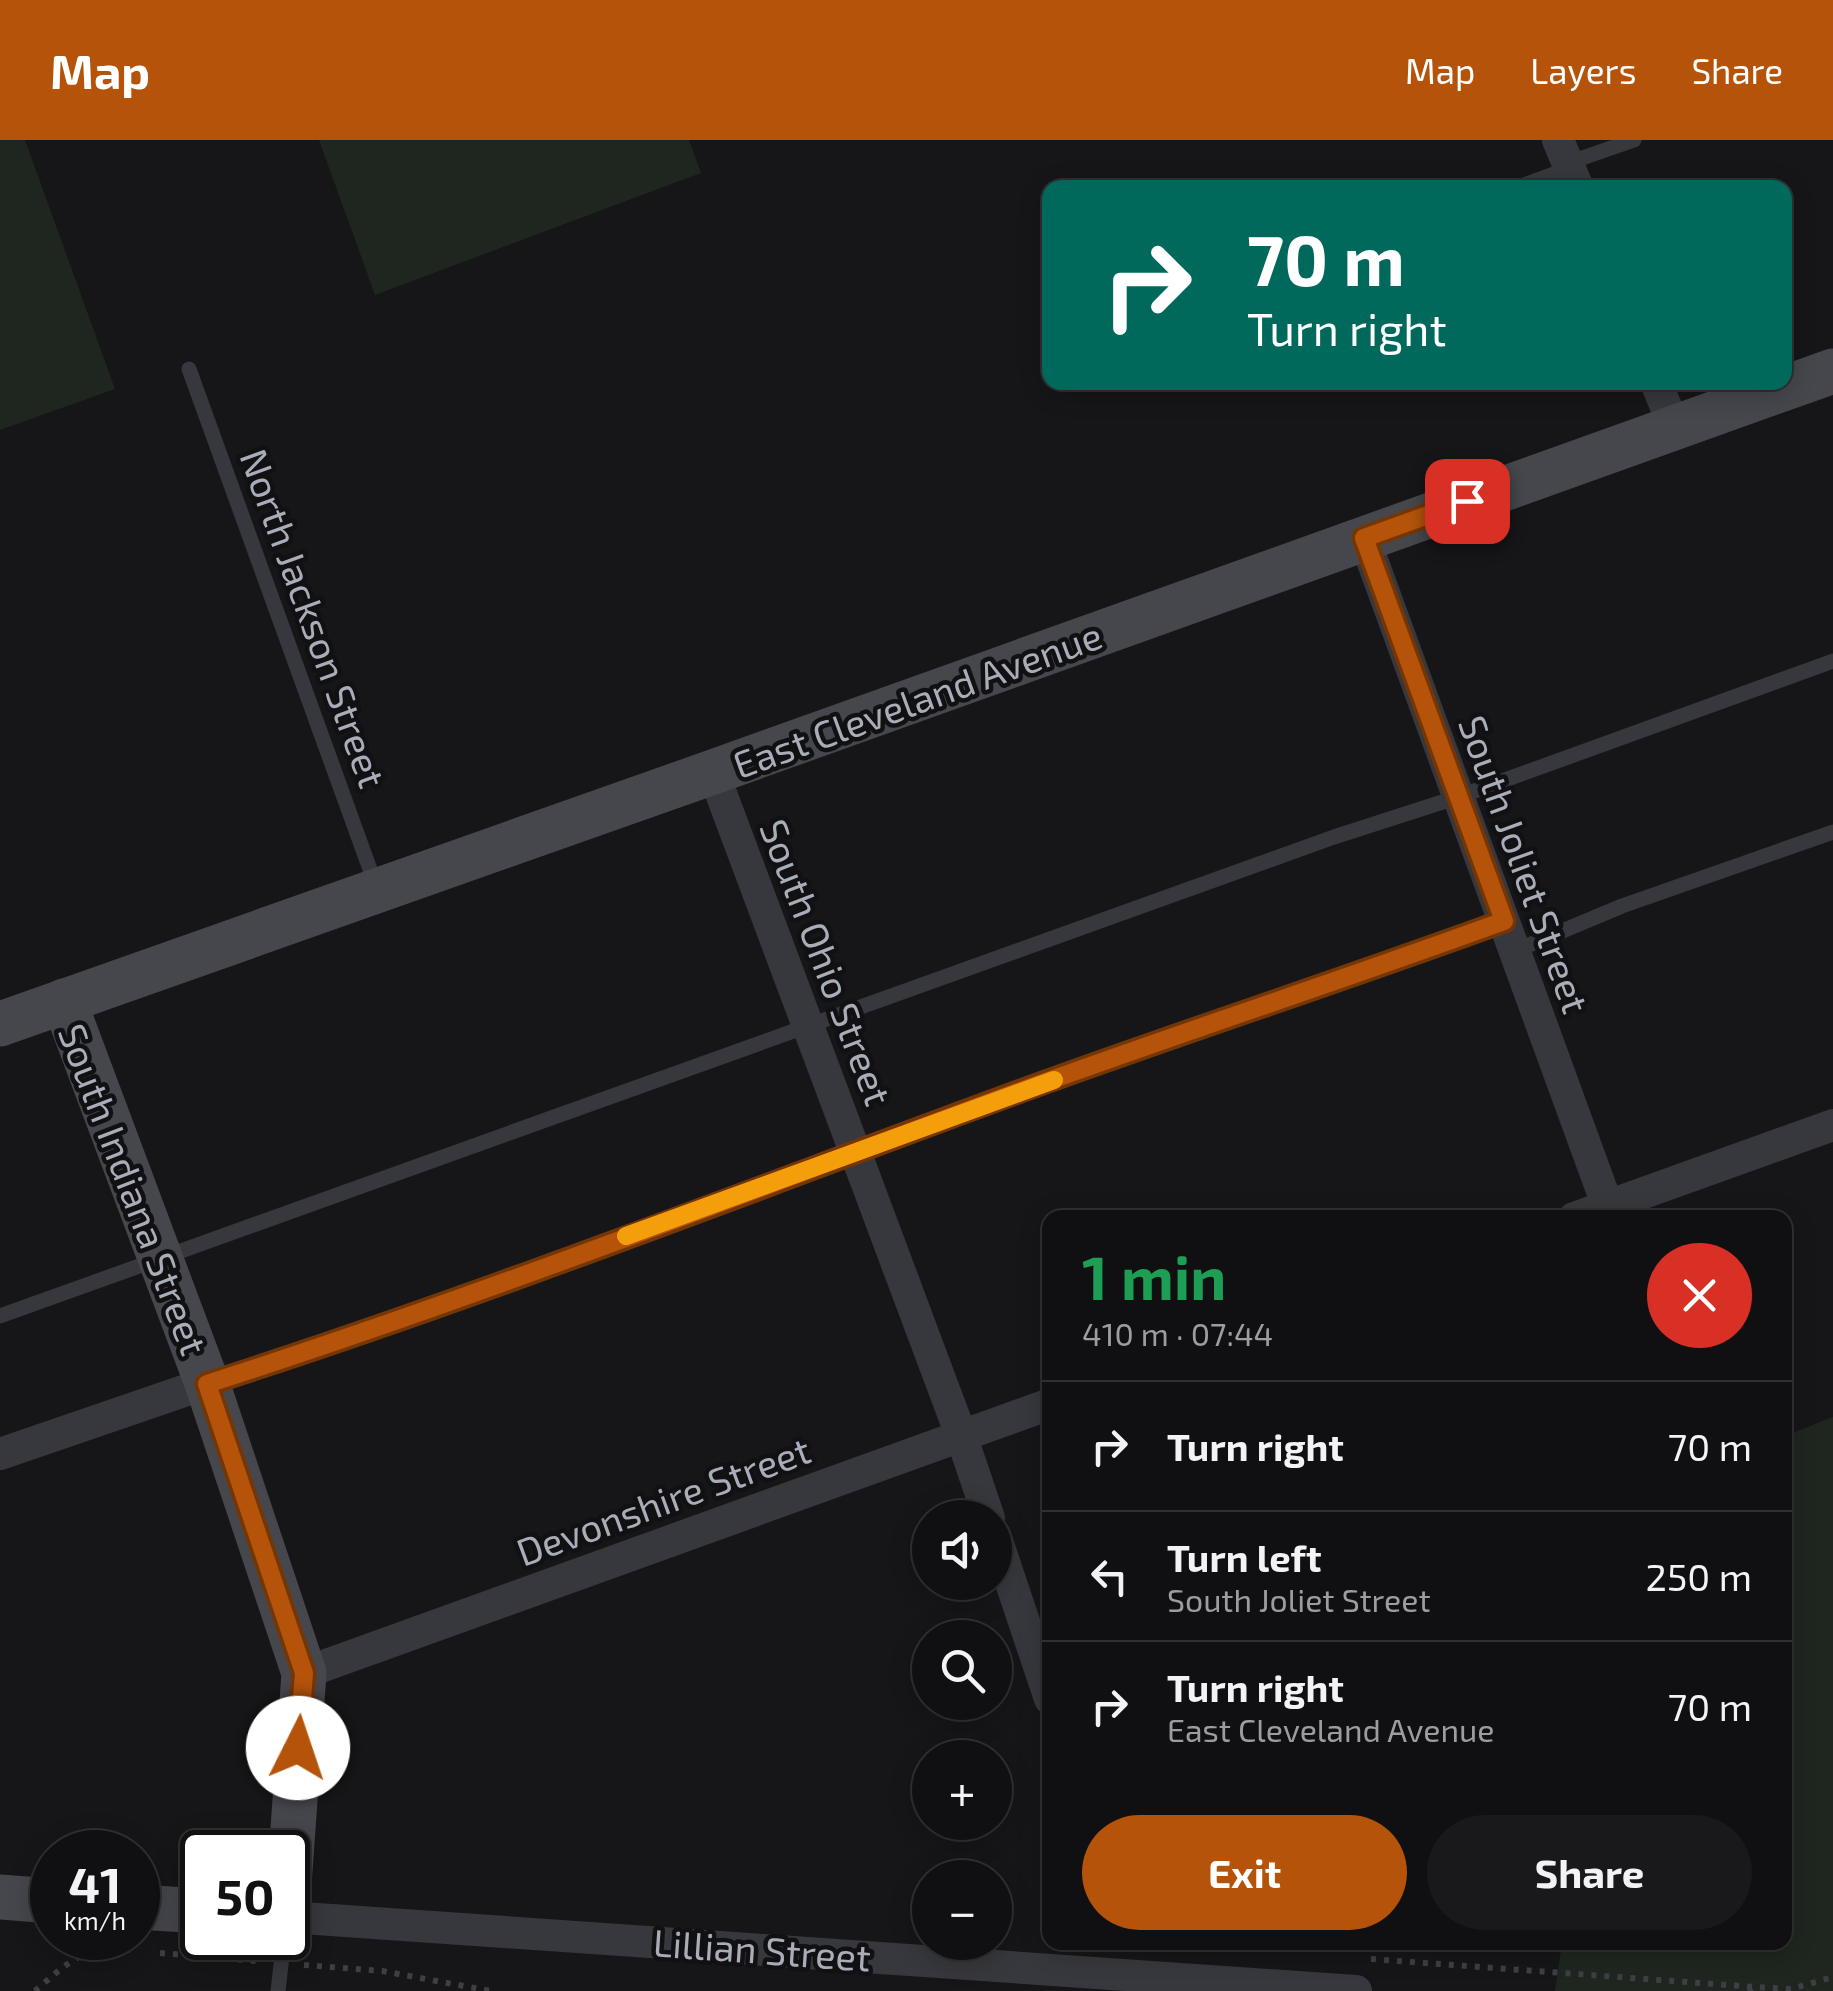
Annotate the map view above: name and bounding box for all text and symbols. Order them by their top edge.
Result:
text: Map [50,41,150,99]
text: Map [1405,49,1475,91]
text: Layers [1530,49,1636,91]
text: Share [1691,49,1783,91]
text: 70 m [1247,216,1405,300]
icon: right [1082,220,1212,350]
text: Turn right [1247,301,1447,355]
street label: North Jackson Street [231,443,397,793]
pin [1425,459,1510,544]
icon: arrive [1440,474,1495,529]
street label: East Cleveland Avenue [726,611,1108,787]
street label: South Joliet Street [1450,709,1600,1019]
street label: South Ohio Street [751,813,903,1111]
street label: South Indiana Street [50,1017,218,1361]
text: 1 min [1082,1240,1226,1312]
button: close [1647,1243,1752,1348]
text: 410 m · 07:44 [1082,1314,1273,1352]
icon: right [1082,1419,1137,1474]
text: Turn right [1167,1423,1344,1469]
text: 70 m [1668,1423,1752,1469]
street label: Devonshire Street [510,1426,816,1574]
map controls [912,1500,1012,1960]
button: sound [912,1500,1012,1600]
text: Turn left [1167,1534,1322,1580]
icon: left [1082,1549,1137,1604]
text: 250 m [1646,1553,1752,1599]
text: South Joliet Street [1167,1580,1431,1618]
button: search [912,1620,1012,1720]
text: Turn right [1167,1664,1344,1710]
icon: right [1082,1679,1137,1734]
text: 70 m [1668,1683,1752,1729]
position arrow [246,1696,350,1800]
text: East Cleveland Avenue [1167,1710,1494,1748]
button: + [912,1740,1012,1840]
button: Exit [1082,1815,1407,1930]
button: Share [1427,1815,1752,1930]
speed limit sign: 50 [180,1830,310,1960]
text: 41 [68,1853,122,1913]
button: − [912,1860,1012,1960]
text: km/h [64,1905,126,1935]
street label: Lillian Street [652,1918,872,1980]

